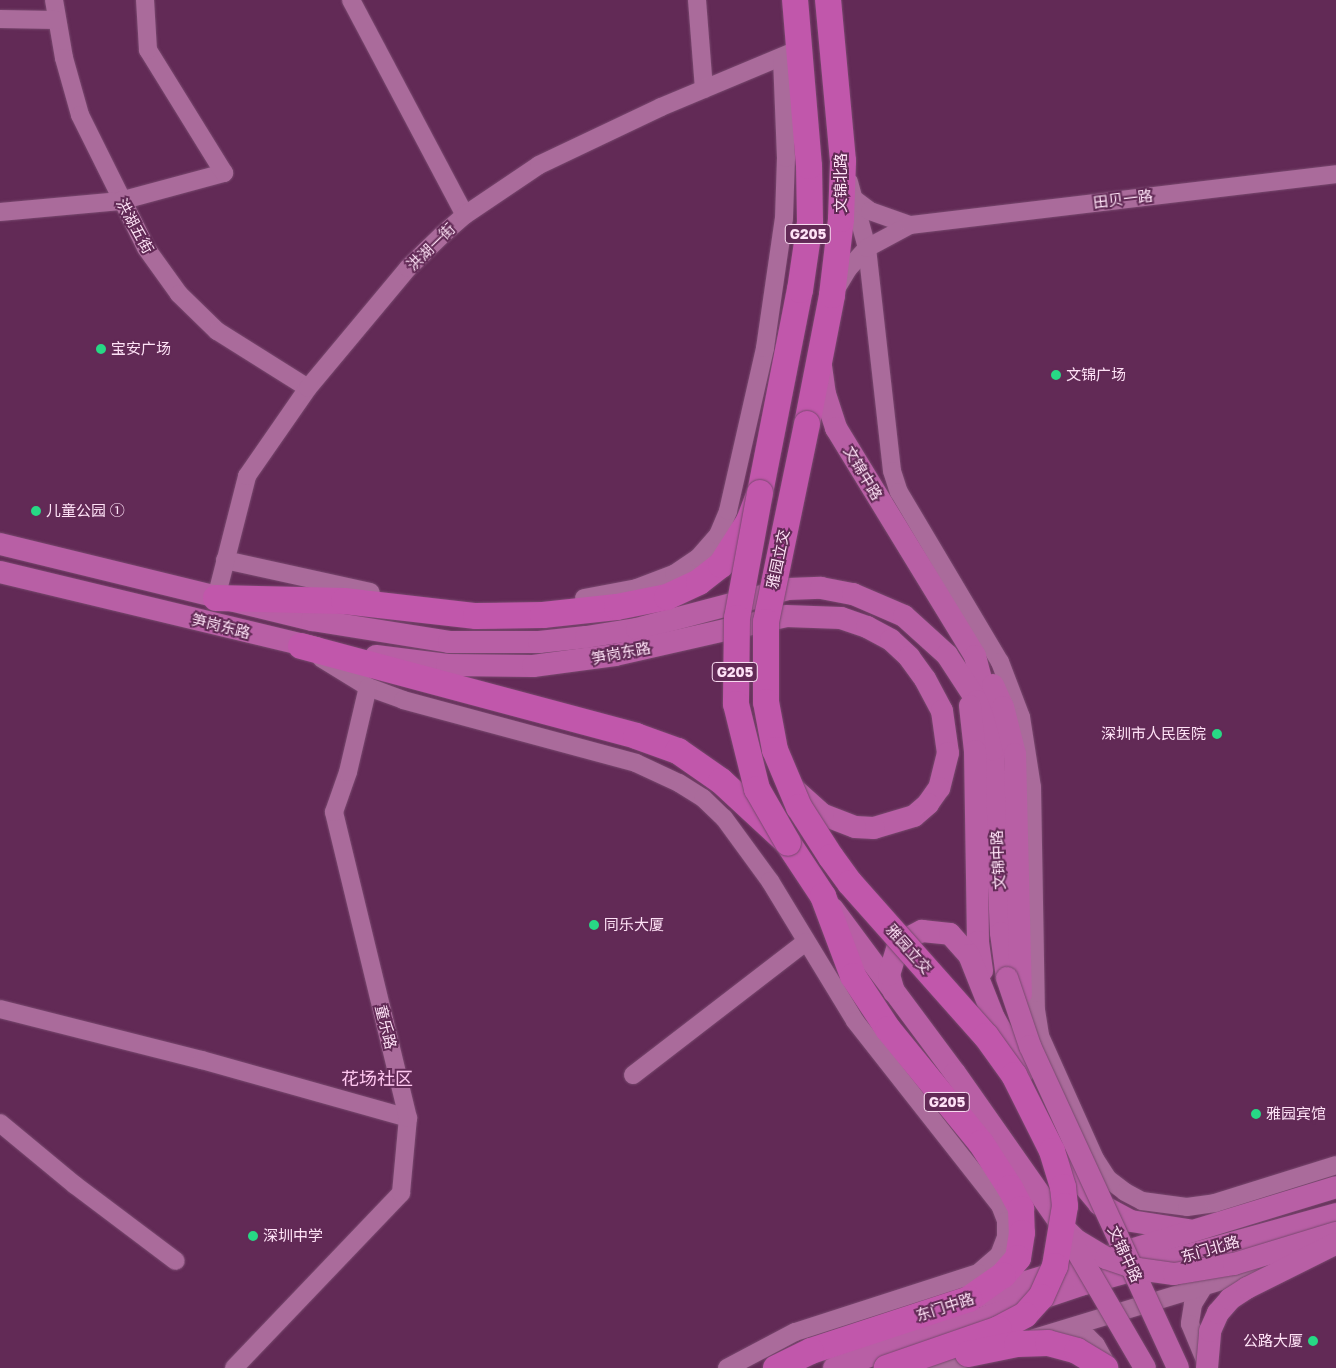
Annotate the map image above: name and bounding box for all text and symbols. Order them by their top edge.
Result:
street label: 文锦北路 [832,153,850,213]
street label: 田贝一路 [1092,186,1154,212]
street label: 洪湖五街 [113,195,157,257]
street label: 洪湖一街 [403,220,459,274]
road number: G205 [784,222,832,245]
place label: 宝安广场 [111,340,171,358]
marker: 宝安广场 [95,343,107,355]
place label: 文锦广场 [1066,366,1126,384]
marker: 文锦广场 [1050,369,1062,381]
street label: 文锦中路 [840,443,886,503]
place label: 儿童公园 ① [46,502,125,520]
marker: 儿童公园 ① [30,505,42,517]
street label: 雅园立交 [763,528,793,590]
street label: 笋岗东路 [190,610,252,642]
street label: 笋岗东路 [590,638,652,668]
road number: G205 [711,660,759,684]
place label: 深圳市人民医院 [1101,725,1206,743]
marker: 深圳市人民医院 [1210,727,1224,741]
street label: 文锦中路 [987,830,1009,890]
place label: 同乐大厦 [604,916,664,934]
marker: 同乐大厦 [588,919,600,931]
street label: 雅园立交 [882,921,936,977]
street label: 童乐路 [372,1003,400,1051]
district label: 花场社区 [341,1067,413,1089]
road number: G205 [923,1090,971,1114]
place label: 雅园宾馆 [1266,1105,1326,1123]
marker: 雅园宾馆 [1250,1108,1262,1120]
street label: 文锦中路 [1104,1223,1146,1285]
place label: 深圳中学 [263,1227,323,1245]
marker: 深圳中学 [247,1230,259,1242]
street label: 东门北路 [1179,1232,1241,1266]
street label: 东门中路 [914,1289,976,1325]
place label: 公路大厦 [1243,1332,1303,1350]
marker: 公路大厦 [1307,1335,1319,1347]

